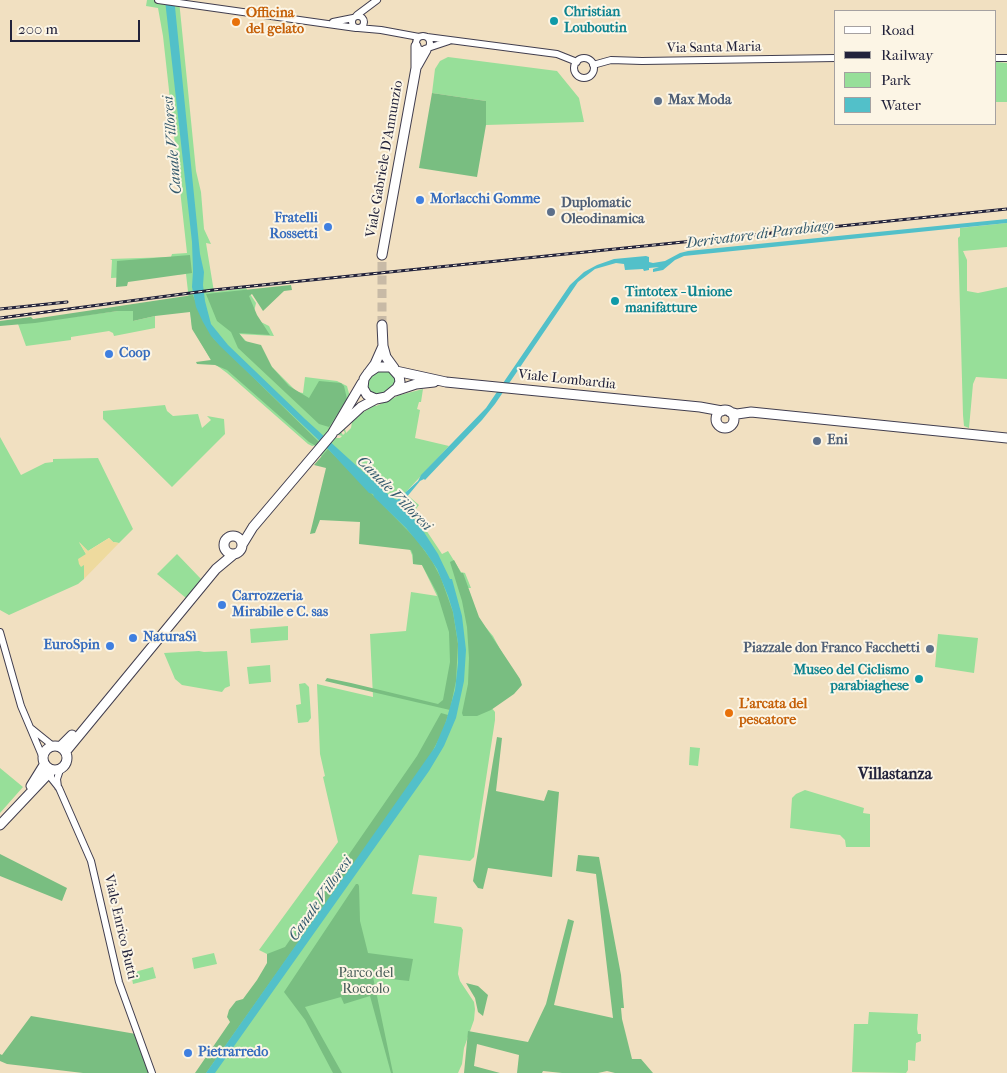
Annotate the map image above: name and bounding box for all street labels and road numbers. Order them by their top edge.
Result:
street label: Via Santa Maria [666,39,762,57]
street label: Viale Gabriele D'Annunzio [363,79,407,239]
street label: Viale Lombardia [517,367,617,393]
street label: Viale Enrico Butti [100,873,140,981]

